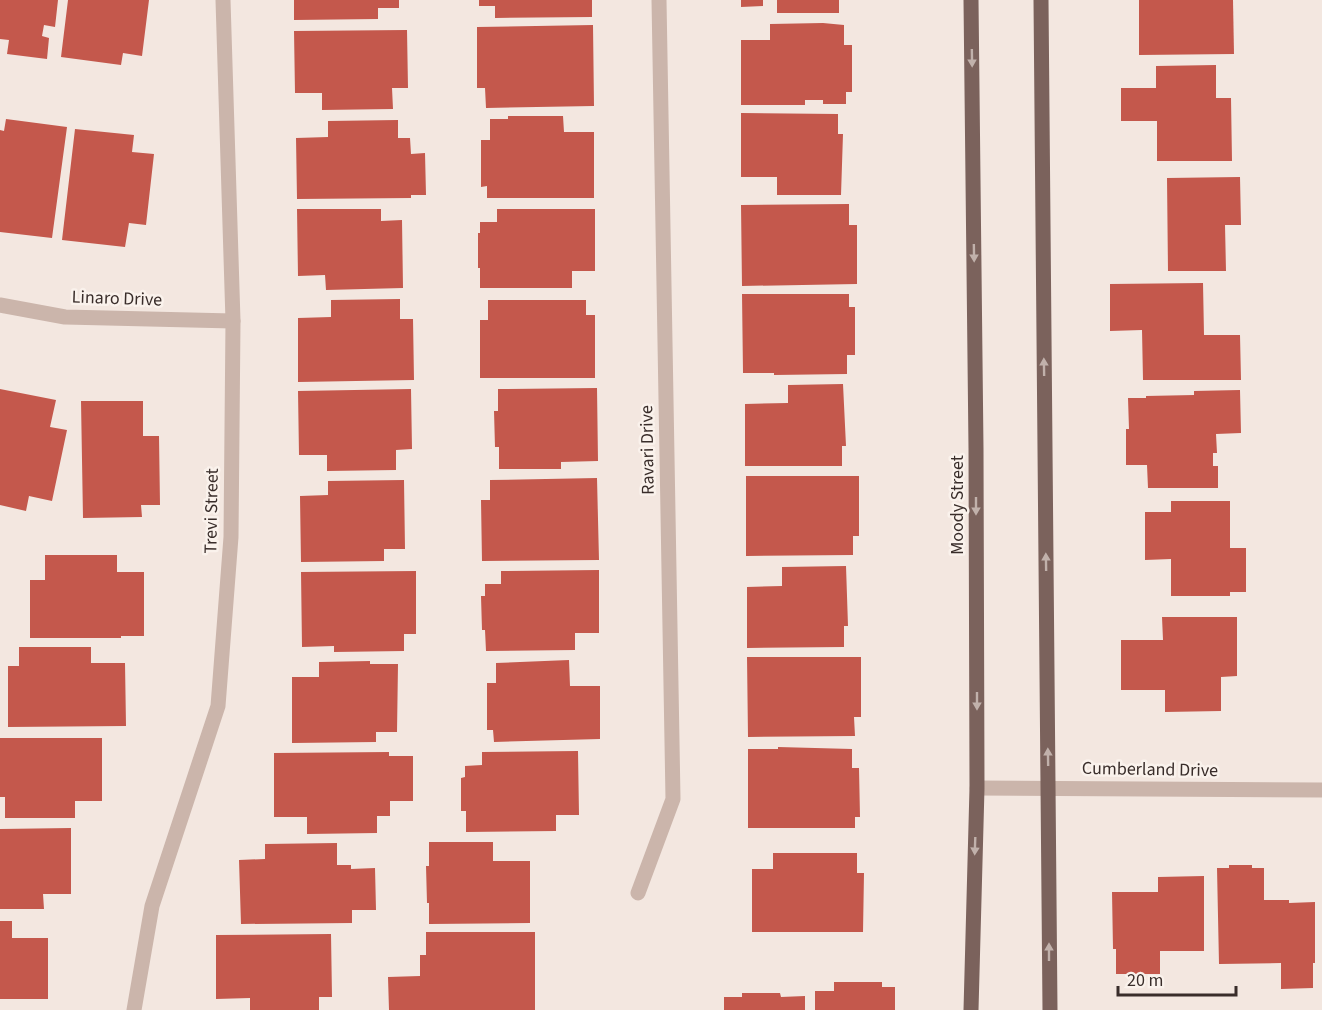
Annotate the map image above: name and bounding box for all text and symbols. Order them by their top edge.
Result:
one-way arrow [967,49,977,68]
one-way arrow [969,244,979,263]
street label: Linaro Drive [71,284,163,313]
one-way arrow [1039,357,1049,376]
street label: Ravari Drive [634,405,661,495]
street label: Moody Street [945,455,970,555]
street label: Trevi Street [198,468,225,554]
one-way arrow [971,497,981,516]
one-way arrow [1041,552,1051,571]
one-way arrow [972,692,982,711]
one-way arrow [1043,747,1053,766]
street label: Cumberland Drive [1082,756,1218,783]
one-way arrow [970,837,980,856]
one-way arrow [1045,942,1054,961]
scale bar [1118,959,1236,997]
text: 20 m [1127,968,1163,993]

